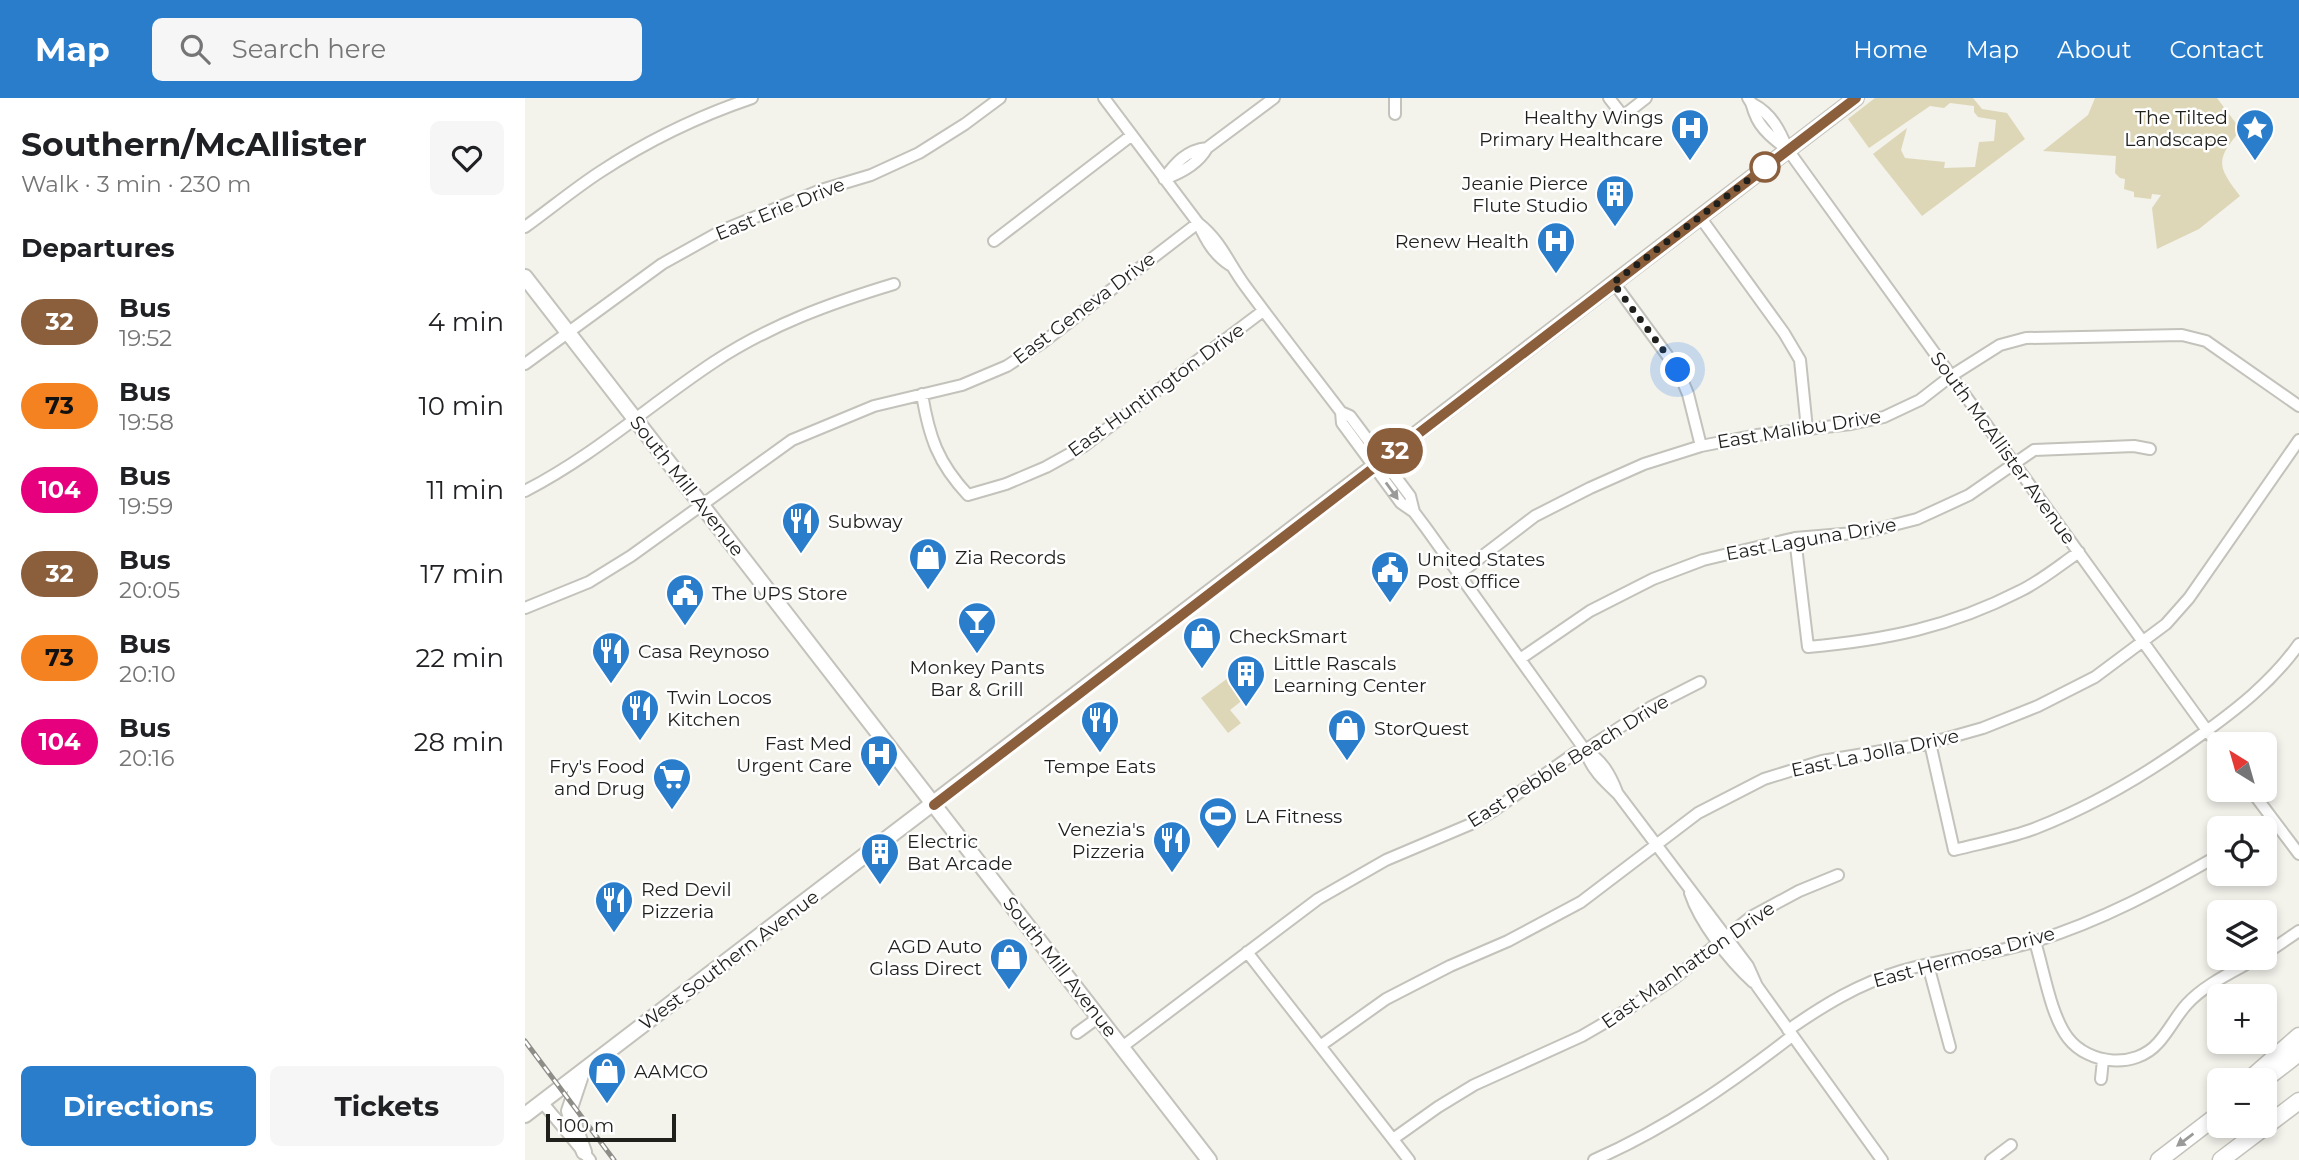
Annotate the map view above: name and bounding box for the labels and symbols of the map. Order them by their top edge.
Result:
place label: Healthy Wings Primary Healthcare [1479,106,1663,151]
place label: The Tilted Landscape [2124,106,2228,151]
hospital icon: Healthy Wings Primary Healthcare [1669,107,1711,162]
place icon: The Tilted Landscape [2234,107,2276,162]
unlabelled marker [1750,152,1780,182]
place label: Jeanie Pierce Flute Studio [1461,172,1588,217]
street label: East Erie Drive [712,173,848,245]
building icon: Jeanie Pierce Flute Studio [1594,173,1636,228]
hospital icon: Renew Health [1535,220,1577,275]
place label: Renew Health [1395,230,1529,253]
street label: East Geneva Drive [1008,247,1160,369]
street label: East Huntington Drive [1063,318,1249,462]
street label: South McAllister Avenue [1925,347,2081,549]
your location [1660,352,1695,387]
street label: East Malibu Drive [1715,405,1883,453]
street label: South Mill Avenue [625,411,749,561]
line badge: 32 [1363,428,1427,474]
one-way arrow [1385,482,1399,500]
restaurant icon: Subway [780,500,822,555]
place label: Subway [828,510,903,533]
street label: East Laguna Drive [1724,513,1898,565]
shop icon: Zia Records [907,536,949,591]
place label: Zia Records [955,546,1066,569]
place label: United States Post Office [1417,548,1545,593]
public building icon: United States Post Office [1369,549,1411,604]
public building icon: The UPS Store [664,572,706,627]
place label: The UPS Store [712,582,847,605]
bar icon: Monkey Pants Bar & Grill [956,600,998,655]
shop icon: CheckSmart [1181,615,1223,670]
place label: CheckSmart [1229,625,1348,648]
restaurant icon: Casa Reynoso [590,630,632,685]
place label: Casa Reynoso [638,640,769,663]
place label: Little Rascals Learning Center [1273,652,1427,697]
building icon: Little Rascals Learning Center [1225,653,1267,708]
place label: Monkey Pants Bar & Grill [910,656,1044,701]
place label: Twin Locos Kitchen [667,686,772,731]
restaurant icon: Twin Locos Kitchen [619,687,661,742]
street label: East Pebble Beach Drive [1463,690,1673,832]
restaurant icon: Tempe Eats [1079,699,1121,754]
shop icon: StorQuest [1326,707,1368,762]
place label: StorQuest [1374,717,1470,740]
street label: East La Jolla Drive [1789,724,1961,782]
place label: Fast Med Urgent Care [736,732,852,777]
north arrow [2207,732,2277,802]
hospital icon: Fast Med Urgent Care [858,733,900,788]
place label: Fry's Food and Drug [549,755,645,800]
place label: Tempe Eats [1044,755,1156,778]
supermarket icon: Fry's Food and Drug [651,756,693,811]
sports icon: LA Fitness [1197,795,1239,850]
place label: LA Fitness [1245,805,1342,828]
place label: Venezia's Pizzeria [1058,818,1145,863]
restaurant icon: Venezia's Pizzeria [1151,819,1193,874]
place label: Electric Bat Arcade [907,830,1013,875]
building icon: Electric Bat Arcade [859,831,901,886]
place label: Red Devil Pizzeria [641,878,732,923]
restaurant icon: Red Devil Pizzeria [593,879,635,934]
street label: West Southern Avenue [635,885,823,1035]
street label: South Mill Avenue [998,892,1122,1042]
street label: East Manhatton Drive [1597,896,1779,1034]
street label: East Hermosa Drive [1870,922,2058,992]
place label: AGD Auto Glass Direct [869,935,982,980]
shop icon: AGD Auto Glass Direct [988,936,1030,991]
shop icon: AAMCO [586,1050,628,1105]
place label: AAMCO [634,1060,708,1083]
scale bar [546,1111,675,1143]
one-way arrow [2176,1133,2194,1147]

